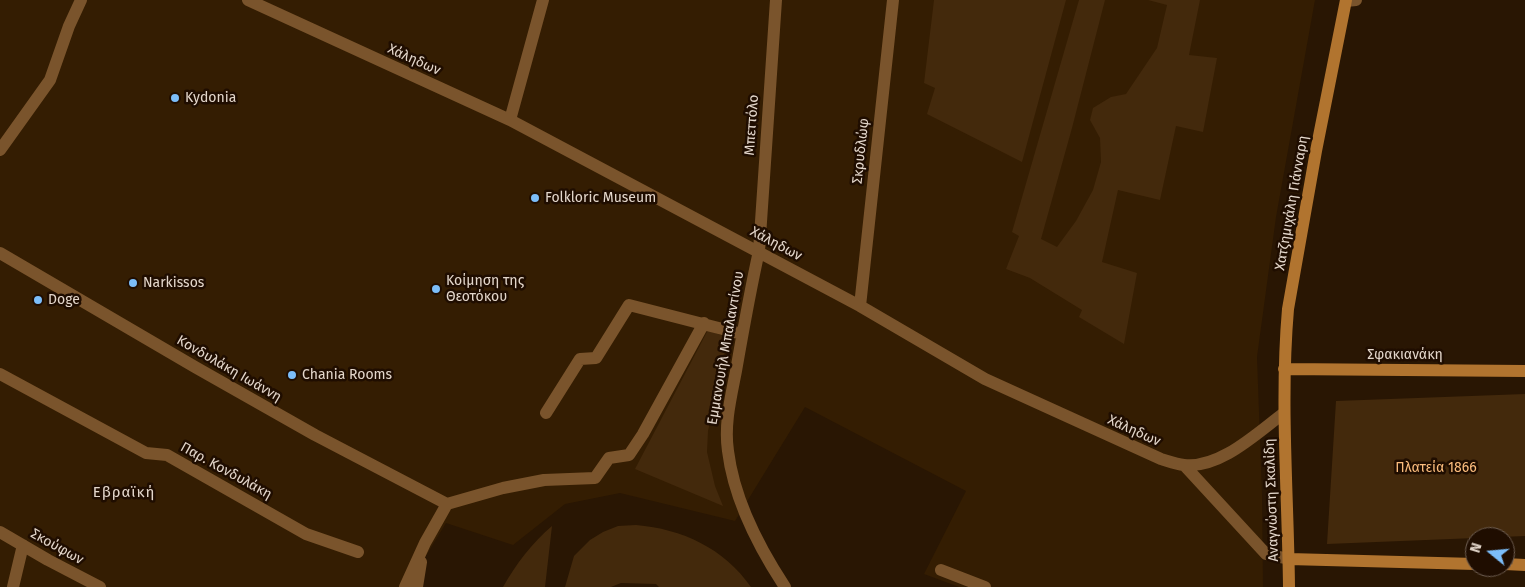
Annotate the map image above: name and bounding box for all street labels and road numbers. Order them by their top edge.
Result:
street label: Χάληδων [385,41,443,79]
street label: Μπεττόλο [741,94,763,156]
street label: Σκρυδλώφ [849,117,873,185]
street label: Χατζημιχάλη Γιάνναρη [1272,134,1312,272]
street label: Χάληδων [747,223,805,265]
street label: Εμμανουήλ Μπαλαντίνου [704,270,748,426]
street label: Κονδυλάκη Ιωάννη [174,332,284,406]
street label: Σφακιανάκη [1367,347,1443,363]
street label: Χάληδων [1105,412,1163,450]
street label: Αναγνώστη Σκαλίδη [1261,438,1283,562]
street label: Παρ. Κονδυλάκη [177,439,275,503]
street label: Σκούφων [28,526,86,568]

